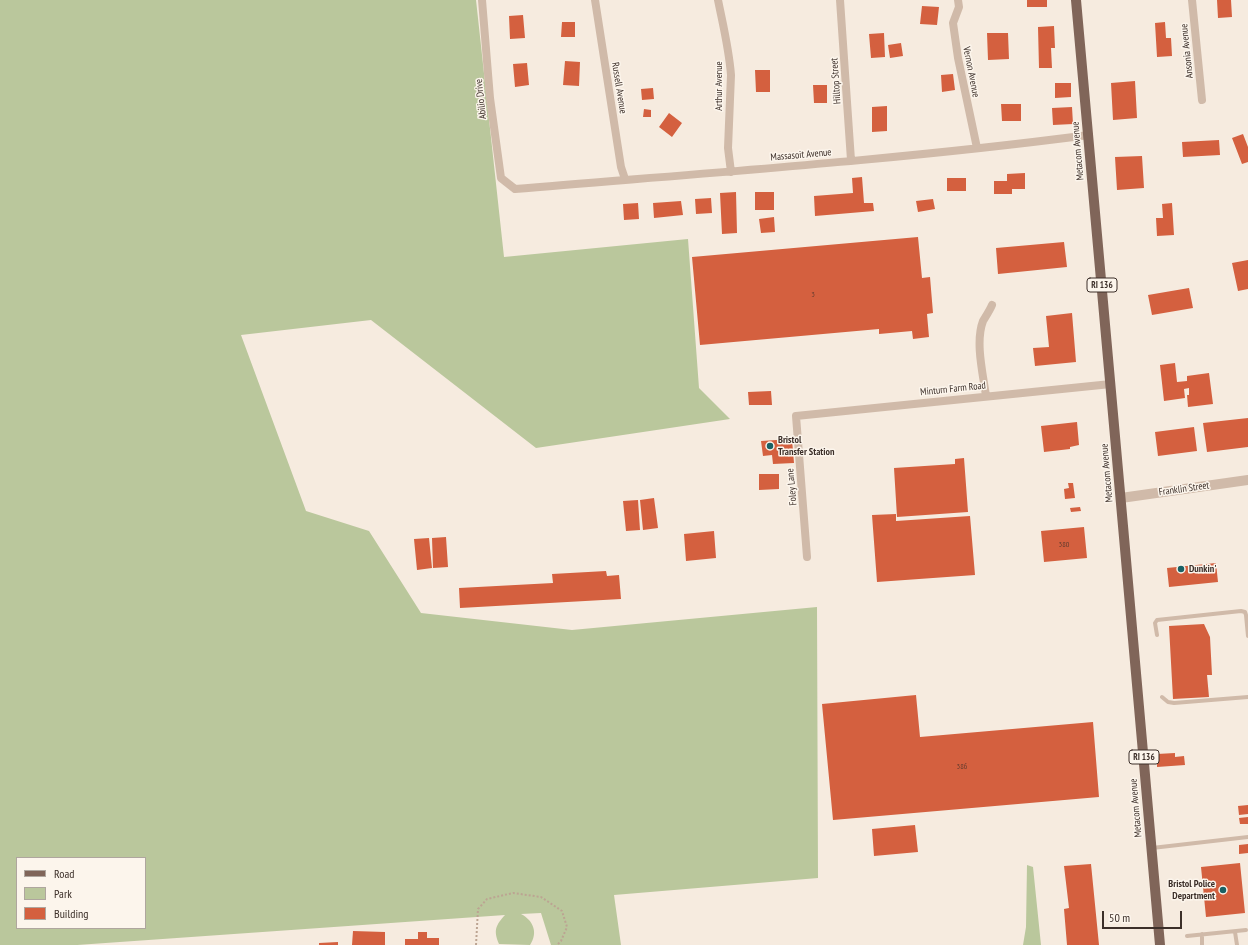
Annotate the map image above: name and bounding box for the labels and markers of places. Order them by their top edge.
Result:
place label: Bristol Transfer Station [778,434,834,458]
marker: Bristol Transfer Station [765,441,775,451]
place label: Dunkin' [1189,563,1216,575]
marker: Dunkin' [1176,564,1186,574]
place label: Bristol Police Department [1168,878,1215,902]
marker: Bristol Police Department [1218,885,1228,895]

